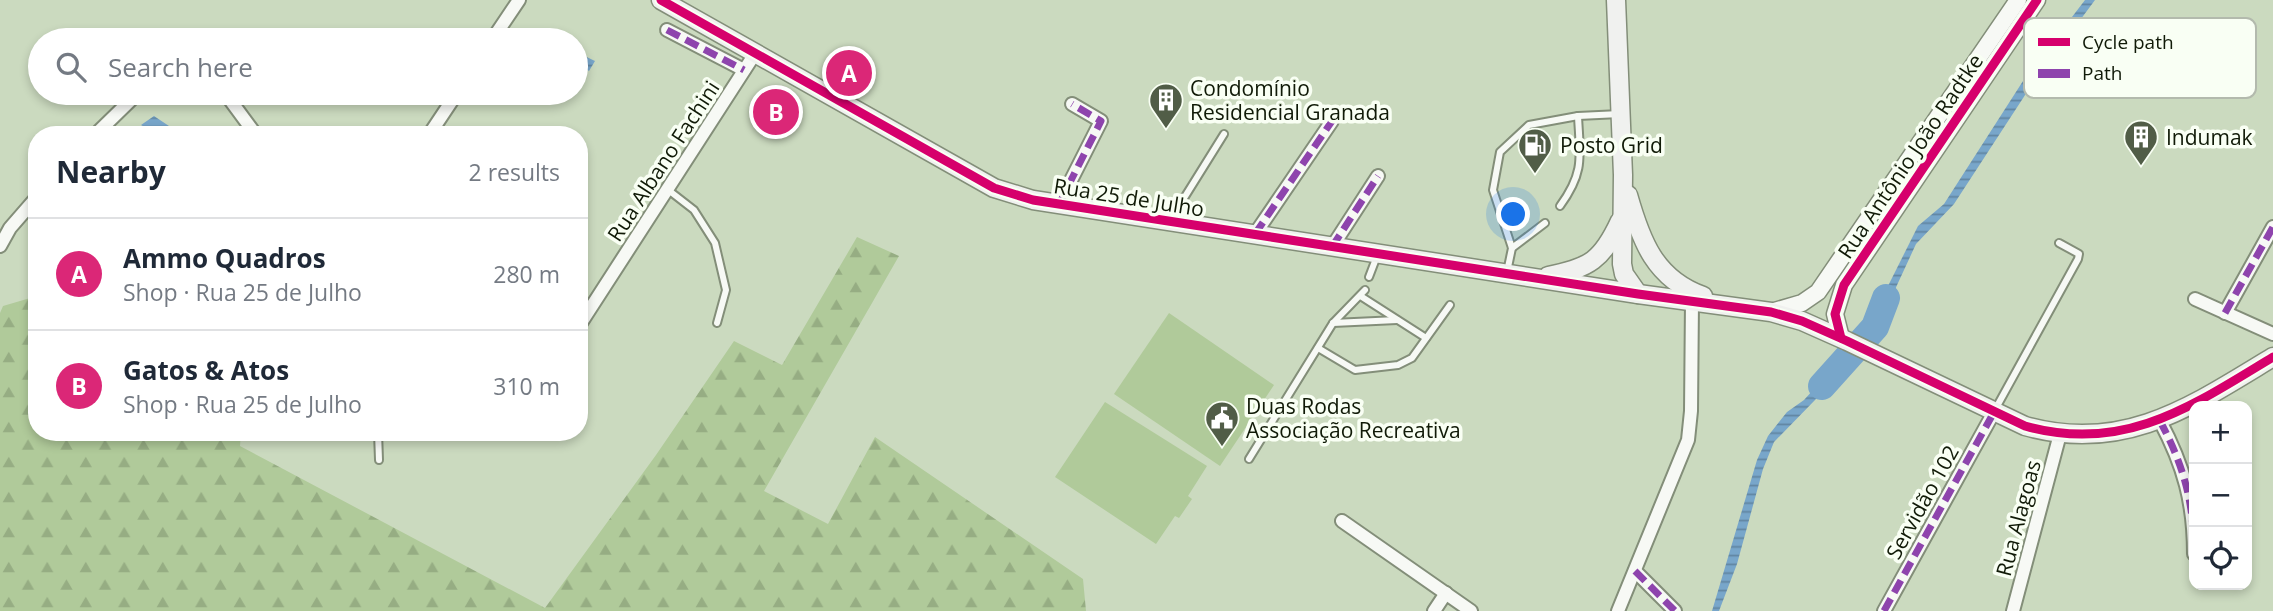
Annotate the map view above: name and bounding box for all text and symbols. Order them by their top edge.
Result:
legend [2024,18,2256,98]
search box [28,28,588,105]
text: Cycle path [2082,29,2174,55]
pin: A [826,47,872,99]
icon: search [52,48,90,86]
street label: Rua Antônio João Radtke [1831,48,1989,264]
text: Search here [108,49,253,85]
text: Path [2082,60,2122,86]
place label: Condomínio Residencial Granada [1190,74,1390,126]
street label: Rua Albano Fachini [601,75,725,247]
building icon: Condomínio Residencial Granada [1147,81,1185,130]
pin: B [753,86,799,138]
building icon: Indumak [2122,118,2160,167]
place label: Indumak [2166,123,2253,151]
fuel station icon: Posto Grid [1516,126,1554,175]
place label: Posto Grid [1560,131,1663,159]
text: Nearby [56,151,166,192]
text: 2 results [469,156,560,188]
street label: Rua 25 de Julho [1052,171,1206,223]
your location [1496,197,1530,231]
text: Ammo Quadros [123,240,326,276]
text: A [71,258,87,290]
text: 280 m [493,258,560,290]
text: Shop · Rua 25 de Julho [123,276,362,308]
text: Gatos & Atos [123,352,289,388]
text: B [71,370,87,402]
text: 310 m [493,370,560,402]
text: Shop · Rua 25 de Julho [123,388,362,420]
place label: Duas Rodas Associação Recreativa [1246,392,1461,444]
public building icon: Duas Rodas Associação Recreativa [1203,399,1241,448]
map controls [2189,401,2252,590]
button: + [2189,401,2252,464]
street label: Servidão 102 [1879,440,1965,564]
street label: Rua Alagoas [1989,457,2047,579]
button: − [2189,464,2252,527]
button: locate [2189,527,2252,590]

